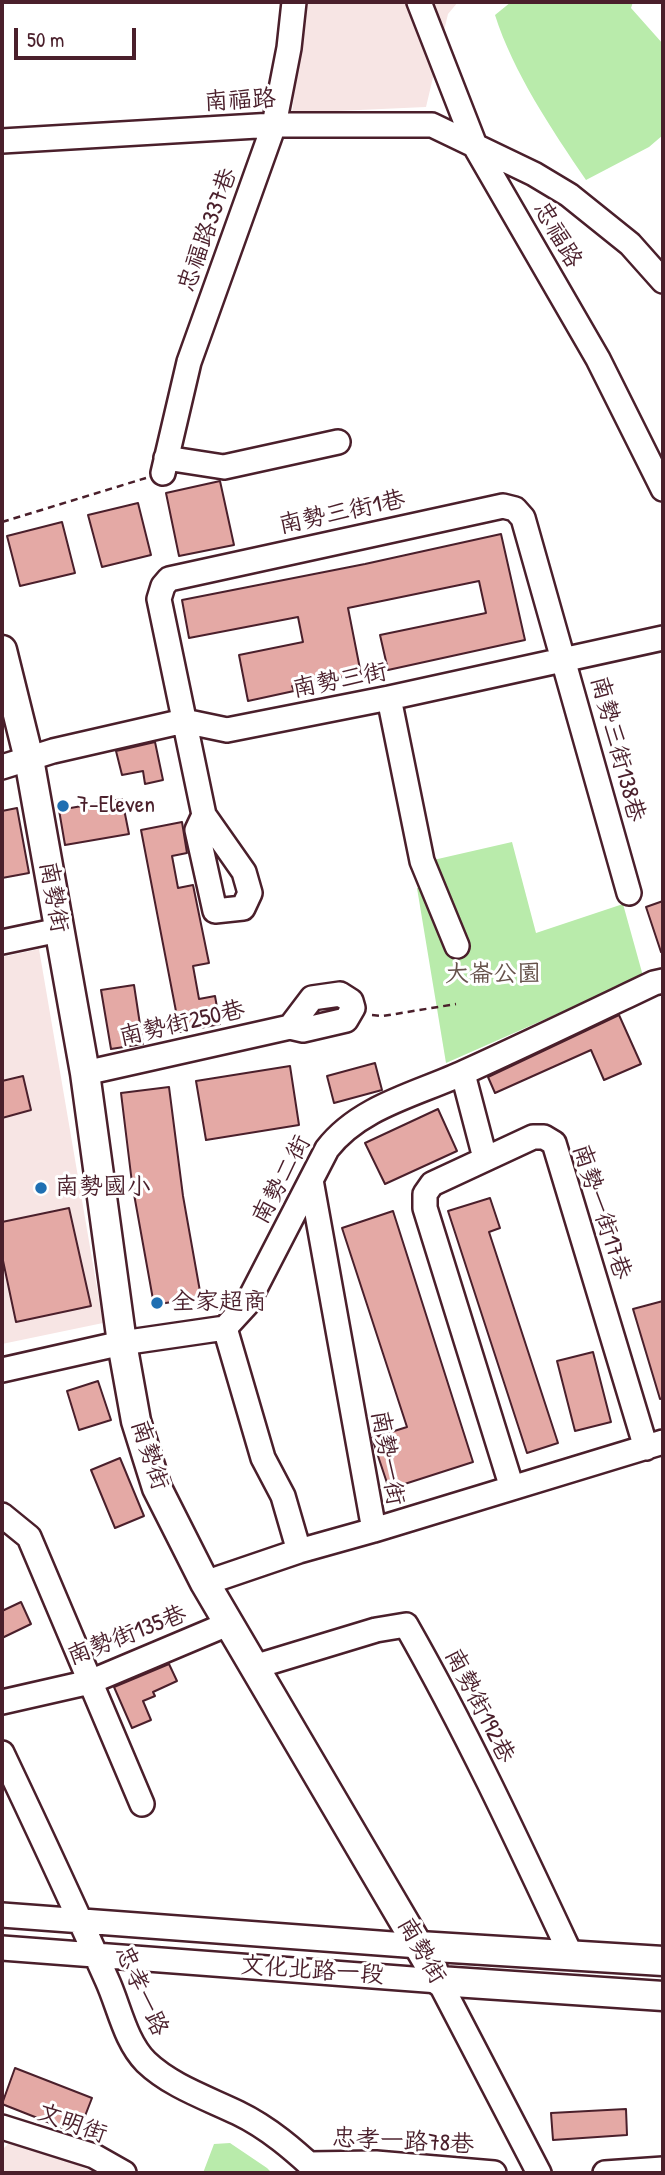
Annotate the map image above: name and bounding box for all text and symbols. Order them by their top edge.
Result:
scale bar [18,14,140,58]
text: 50 m [27,25,64,54]
street label: 南福路 [203,85,277,117]
street label: 忠福路337巷 [172,164,244,296]
street label: 忠福路 [527,197,587,273]
street label: 南勢三街1巷 [276,486,408,540]
street label: 南勢三街 [290,658,390,704]
street label: 南勢三街138巷 [584,673,650,825]
place label: 7-Eleven [77,792,155,820]
marker: 7-Eleven [55,798,71,814]
street label: 南勢街 [33,859,73,935]
park label: 大崙公園 [445,961,541,989]
street label: 南勢街250巷 [116,996,248,1052]
street label: 南勢二街 [247,1131,317,1229]
street label: 南勢一街17巷 [566,1141,636,1283]
place label: 南勢國小 [55,1174,151,1202]
marker: 南勢國小 [33,1180,49,1196]
place label: 全家超商 [171,1289,267,1317]
marker: 全家超商 [149,1295,165,1311]
street label: 南勢一街 [364,1408,410,1508]
street label: 南勢街 [124,1416,174,1494]
street label: 南勢街135巷 [63,1600,191,1672]
street label: 南勢街192巷 [438,1644,520,1768]
street label: 南勢街 [391,1913,451,1989]
street label: 忠孝一路 [108,1941,174,2041]
street label: 文化北路一段 [239,1952,385,1990]
street label: 文明街 [33,2098,111,2150]
street label: 忠孝一路78巷 [331,2124,475,2160]

